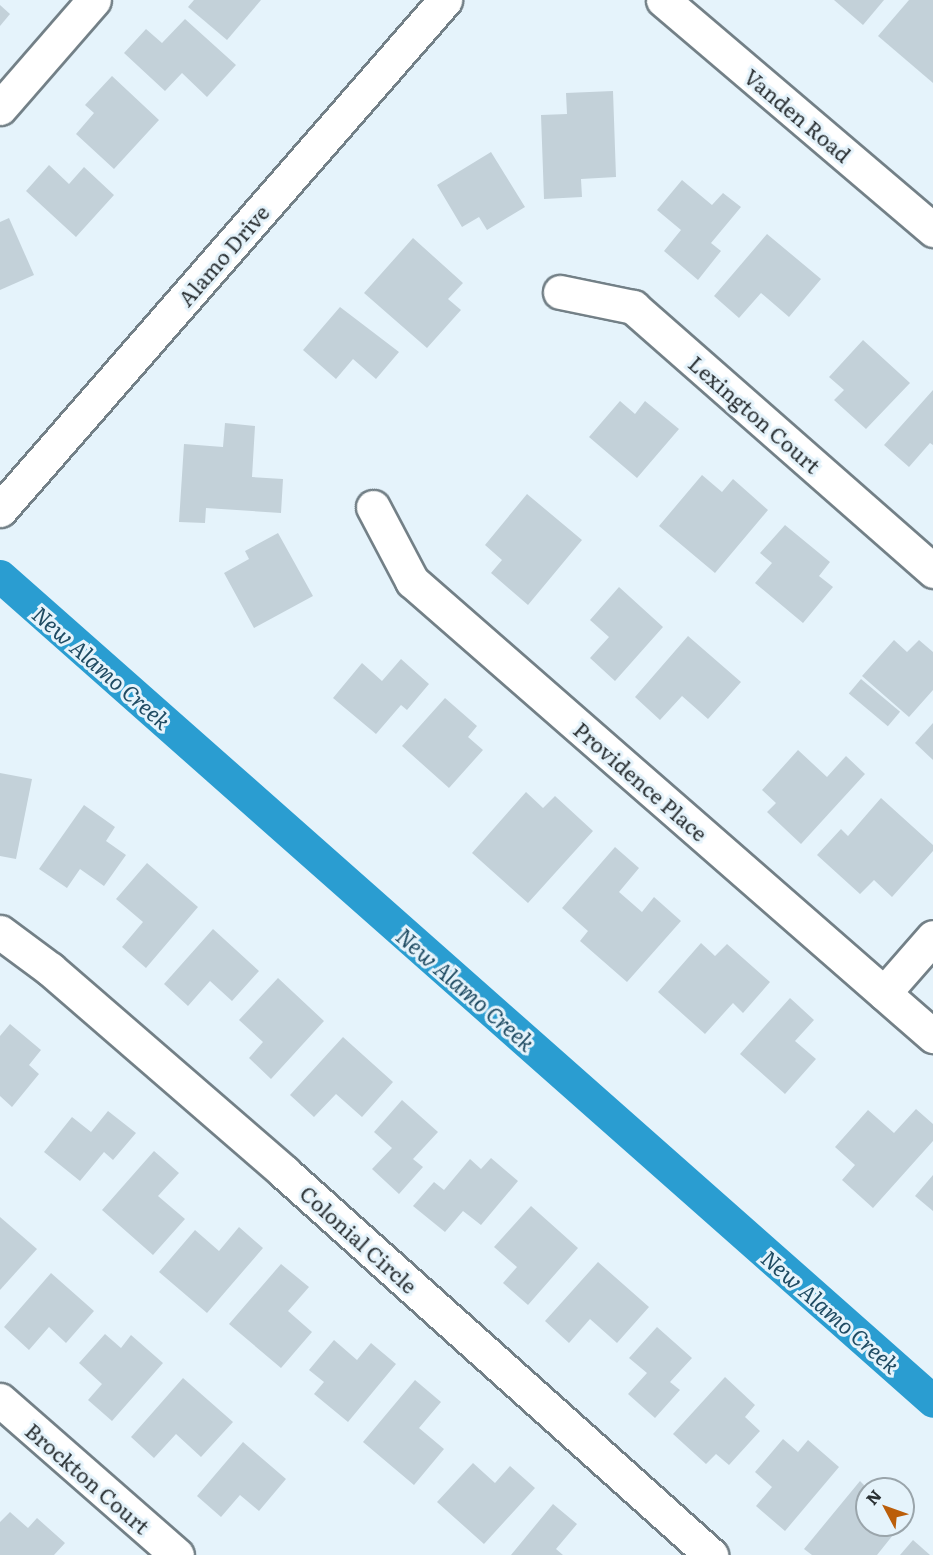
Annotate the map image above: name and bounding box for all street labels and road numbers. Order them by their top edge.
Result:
street label: Vanden Road [740,63,856,167]
street label: Alamo Drive [172,199,274,311]
street label: Lexington Court [684,350,826,478]
street label: Providence Place [569,716,713,846]
street label: Colonial Circle [295,1180,423,1298]
street label: Brockton Court [21,1417,155,1539]

